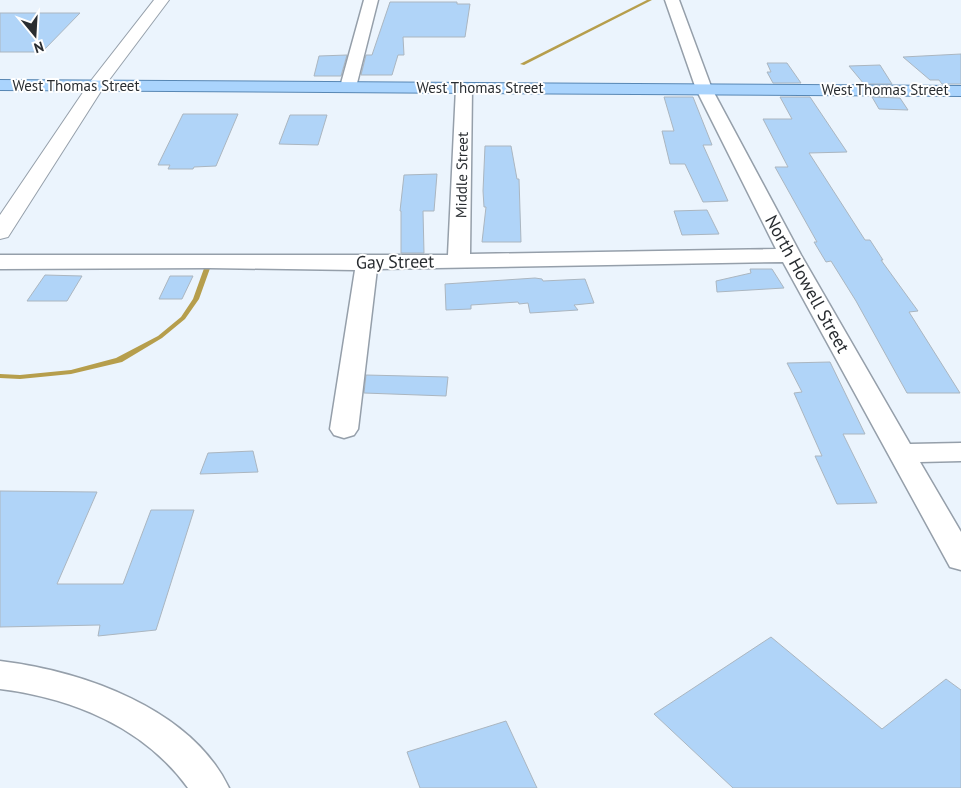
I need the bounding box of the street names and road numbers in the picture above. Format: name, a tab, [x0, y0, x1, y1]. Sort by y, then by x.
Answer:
street label: West Thomas Street	[12, 76, 140, 95]
street label: West Thomas Street	[416, 78, 544, 97]
street label: West Thomas Street	[821, 80, 949, 99]
street label: Middle Street	[451, 132, 472, 218]
street label: North Howell Street	[760, 211, 855, 357]
street label: Gay Street	[356, 249, 434, 274]

